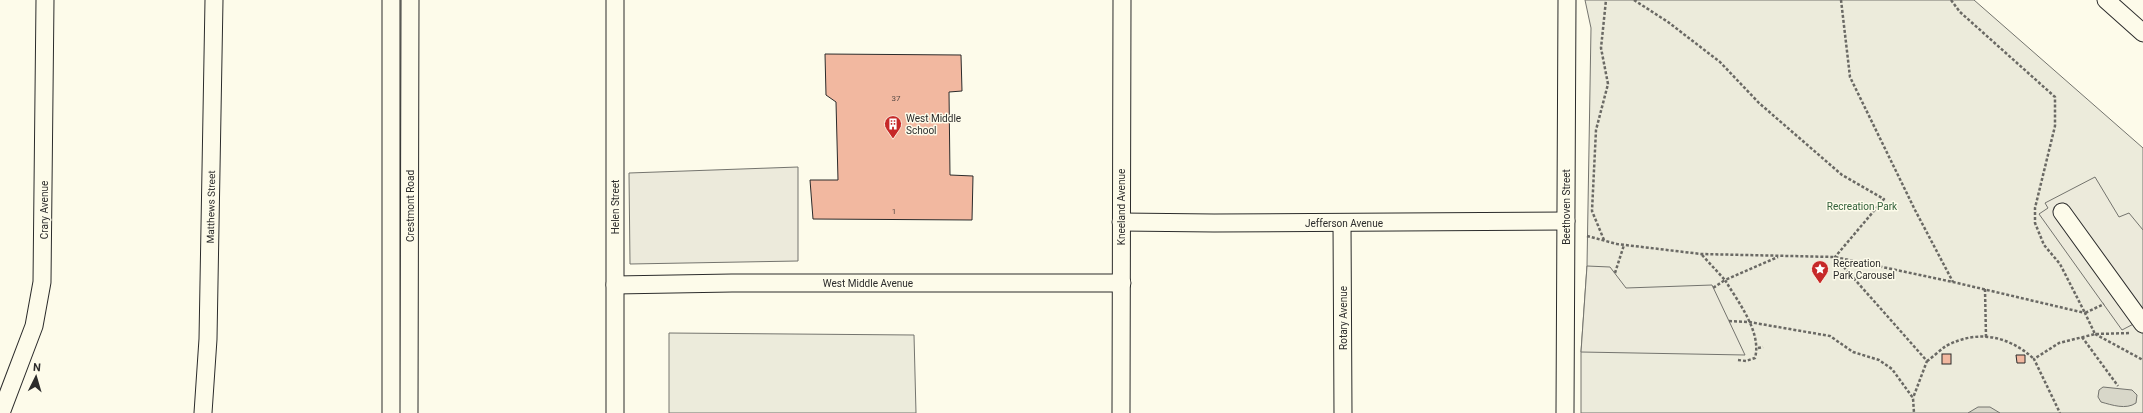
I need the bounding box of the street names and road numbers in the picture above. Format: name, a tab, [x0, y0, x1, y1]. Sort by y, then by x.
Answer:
street label: Kneeland Avenue	[1116, 169, 1127, 245]
street label: Beethoven Street	[1561, 169, 1572, 245]
street label: Matthews Street	[205, 170, 217, 244]
street label: Crestmont Road	[405, 170, 416, 242]
street label: Helen Street	[610, 180, 621, 234]
street label: Crary Avenue	[39, 181, 50, 239]
street label: Jefferson Avenue	[1305, 218, 1383, 229]
street label: West Middle Avenue	[823, 278, 913, 289]
street label: Rotary Avenue	[1338, 286, 1349, 350]

